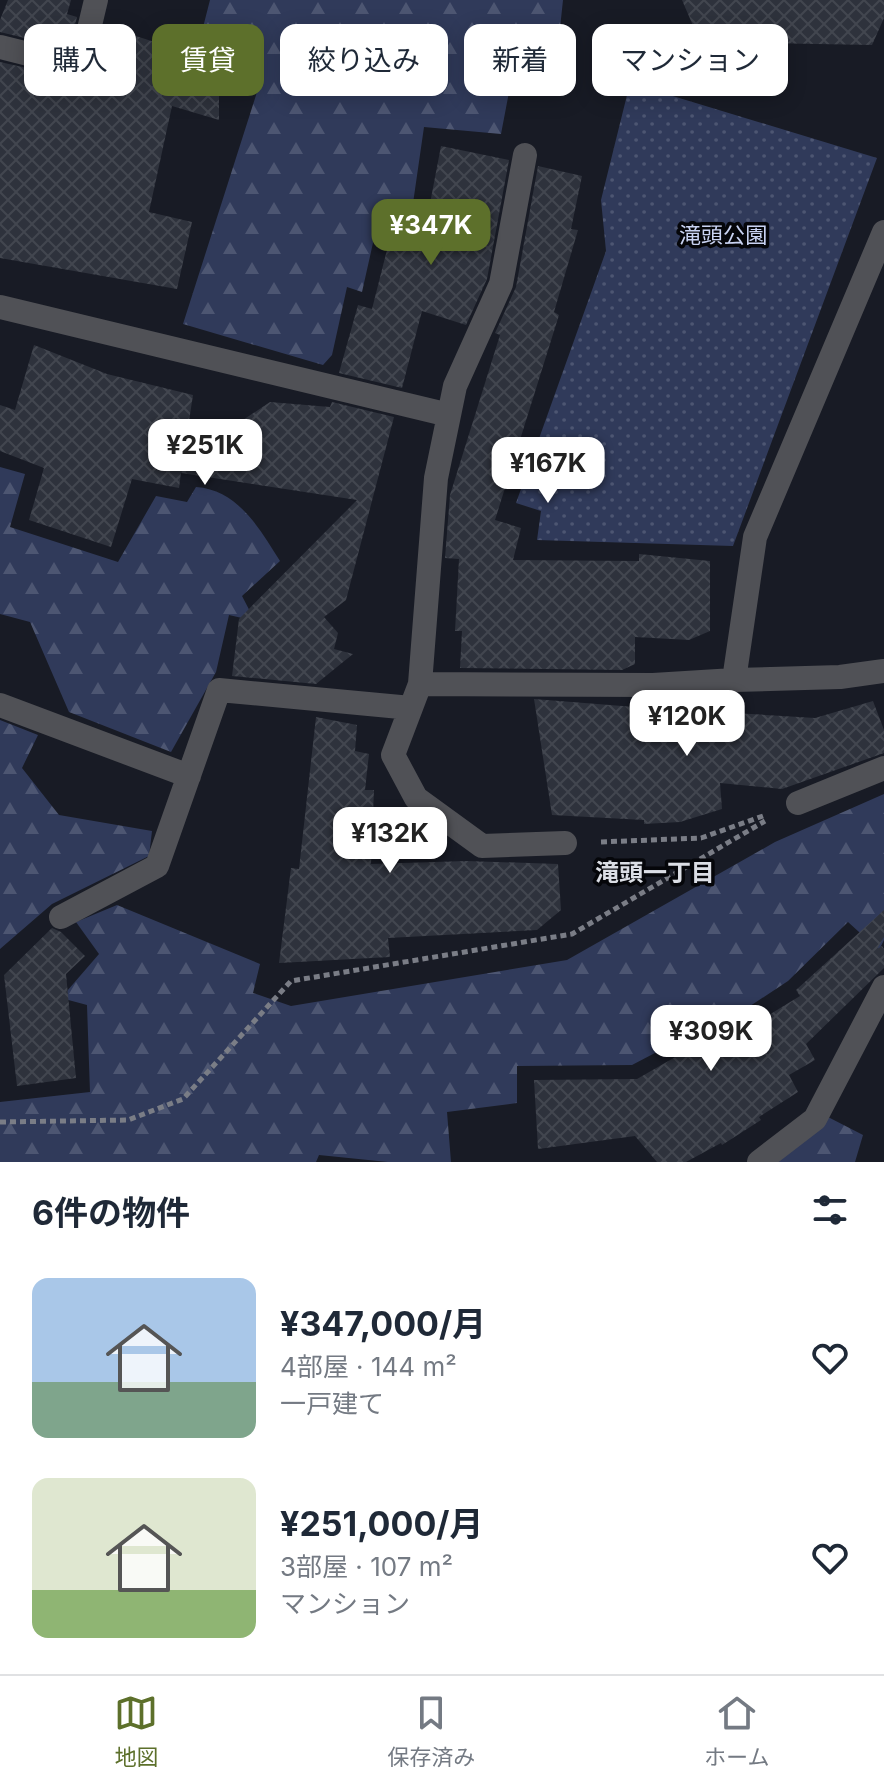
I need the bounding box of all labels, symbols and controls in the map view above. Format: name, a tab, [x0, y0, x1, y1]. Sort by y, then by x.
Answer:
chip: 購入	[24, 24, 136, 96]
chip: 賃貸	[152, 24, 264, 96]
chip: 絞り込み	[280, 24, 448, 96]
chip: 新着	[464, 24, 576, 96]
chip: マンション	[592, 24, 788, 96]
pin: ¥347K	[375, 199, 487, 267]
text: ¥347K	[389, 209, 473, 240]
park label: 滝頭公園	[679, 222, 767, 248]
pin: ¥251K	[149, 419, 261, 487]
text: ¥251K	[166, 429, 244, 460]
pin: ¥167K	[492, 437, 604, 505]
text: ¥167K	[510, 447, 586, 478]
pin: ¥120K	[631, 690, 743, 758]
text: ¥120K	[648, 700, 726, 731]
pin: ¥132K	[334, 807, 446, 875]
text: ¥132K	[351, 817, 429, 848]
district label: 滝頭一丁目	[595, 858, 715, 887]
pin: ¥309K	[655, 1005, 767, 1073]
text: ¥309K	[669, 1015, 753, 1046]
icon: filters	[808, 1188, 852, 1232]
text: 6件の物件	[32, 1192, 190, 1233]
text: ¥347,000/月	[280, 1303, 486, 1344]
icon: home	[96, 1310, 192, 1406]
icon: heart	[808, 1336, 852, 1380]
text: 4部屋 · 144 m²	[280, 1351, 457, 1382]
text: 一戸建て	[280, 1388, 384, 1419]
text: ¥251,000/月	[280, 1503, 484, 1544]
icon: home	[96, 1510, 192, 1606]
icon: heart	[808, 1536, 852, 1580]
text: 3部屋 · 107 m²	[280, 1551, 453, 1582]
text: マンション	[280, 1588, 410, 1619]
tab: 地図	[114, 1691, 158, 1771]
tab: 保存済み	[387, 1691, 475, 1771]
tab: ホーム	[704, 1691, 770, 1771]

